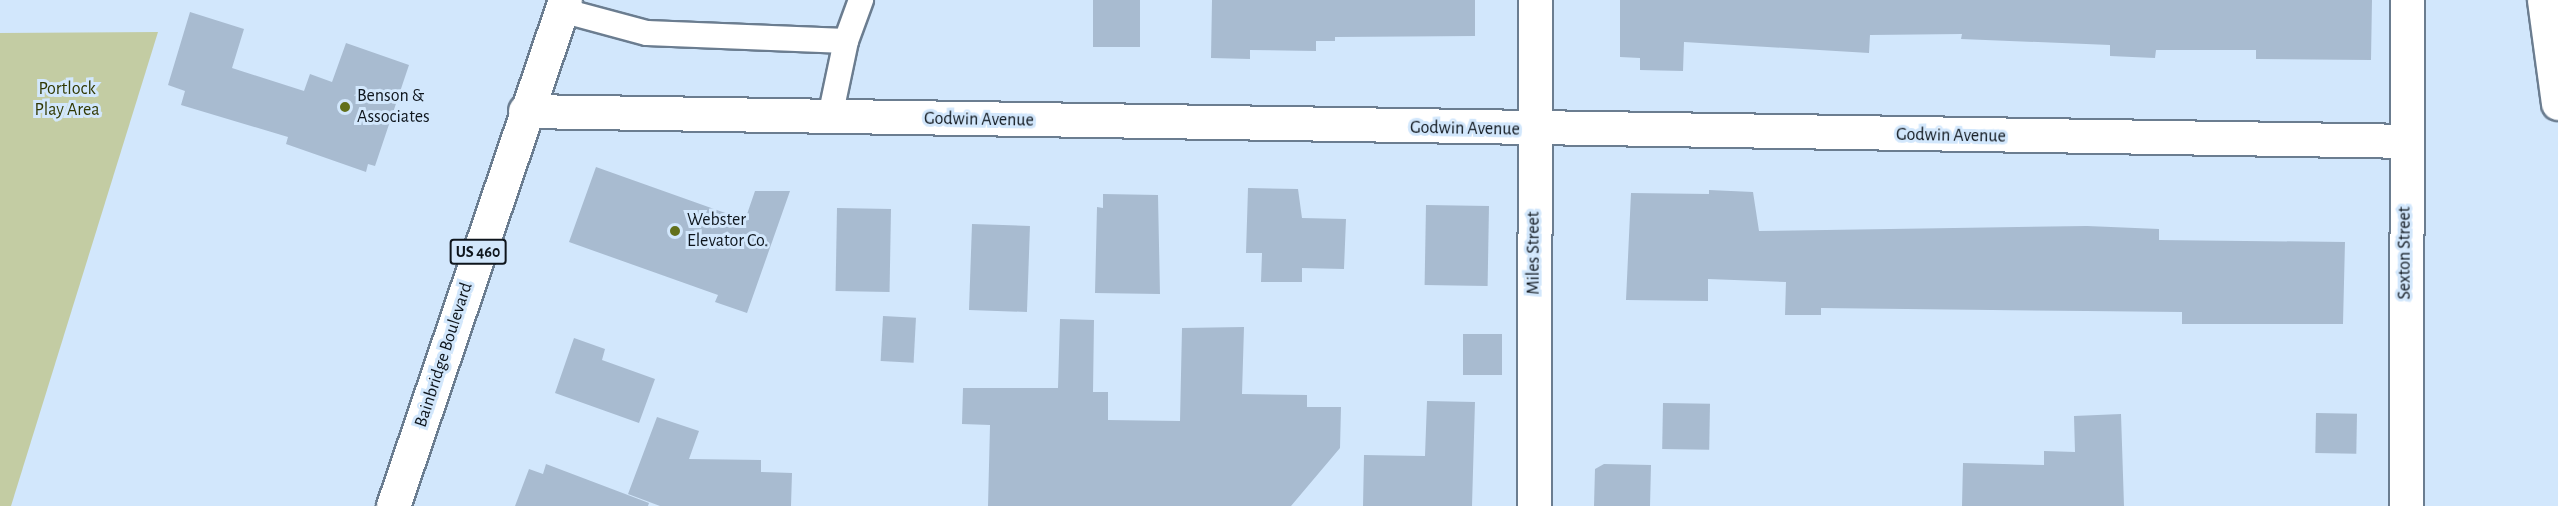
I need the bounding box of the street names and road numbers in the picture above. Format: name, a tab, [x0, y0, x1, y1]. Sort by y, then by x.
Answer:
street label: Godwin Avenue	[924, 108, 1034, 132]
street label: Godwin Avenue	[1410, 117, 1520, 141]
street label: Godwin Avenue	[1896, 124, 2006, 148]
street label: Sexton Street	[2394, 206, 2416, 300]
street label: Miles Street	[1523, 211, 1545, 295]
road number: US 460	[450, 239, 506, 265]
street label: Bainbridge Boulevard	[410, 280, 478, 430]

